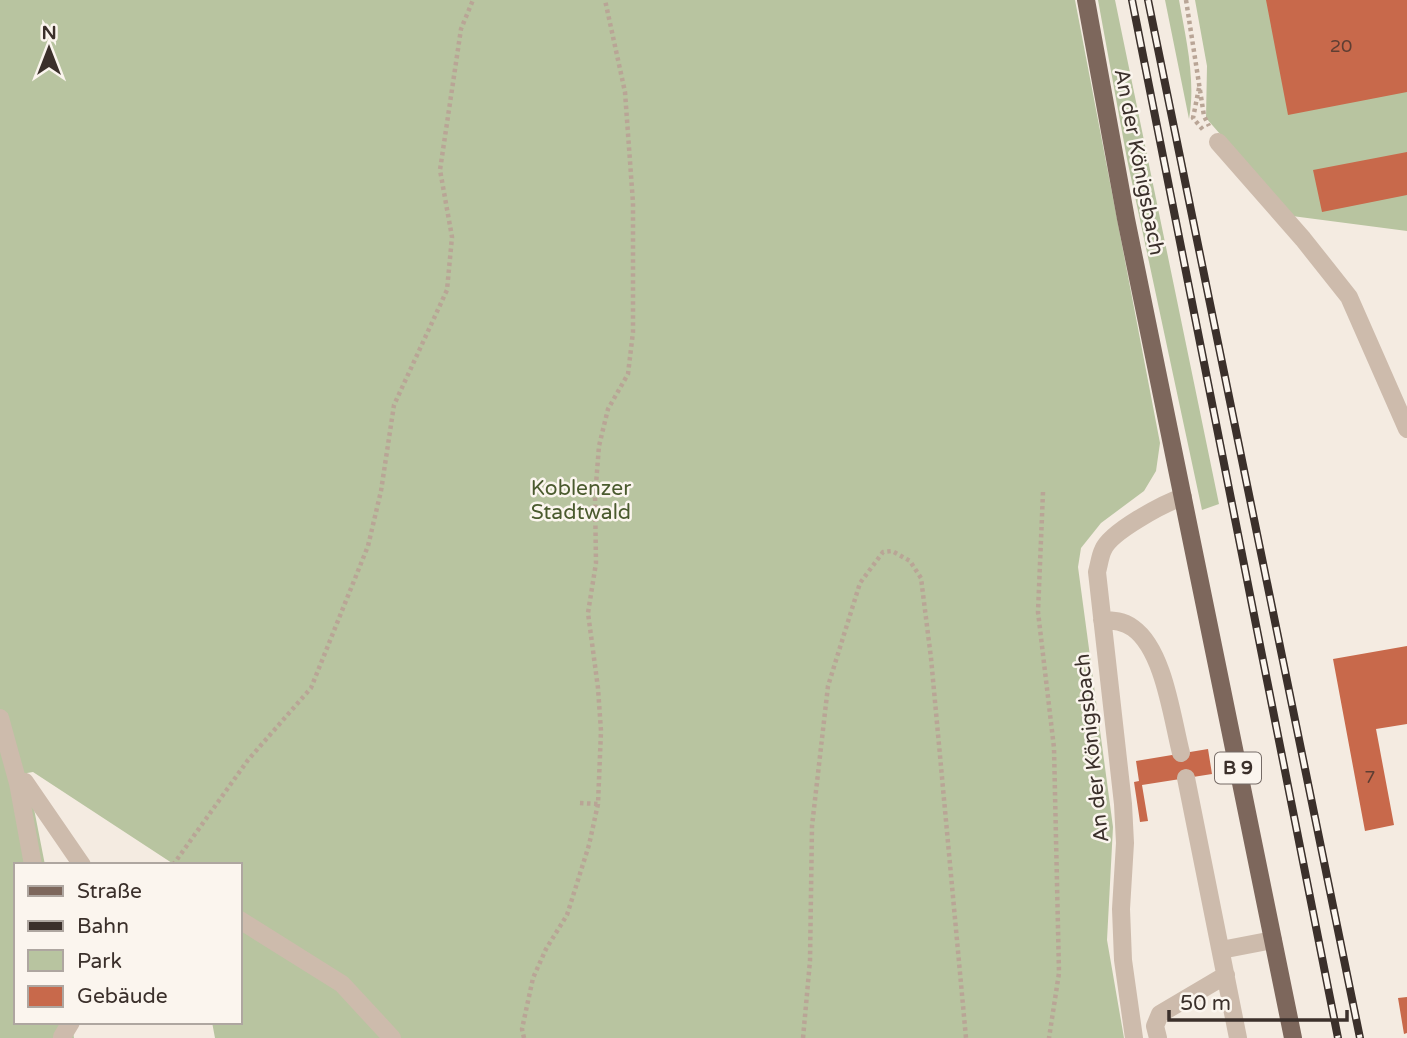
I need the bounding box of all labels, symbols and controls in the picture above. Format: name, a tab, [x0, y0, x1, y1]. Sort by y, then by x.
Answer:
north arrow	[14, 14, 84, 84]
text: N	[41, 22, 57, 44]
house number: 20	[1330, 35, 1352, 57]
street label: An der Königsbach	[1109, 67, 1169, 257]
park label: Koblenzer Stadtwald	[531, 476, 631, 525]
street label: An der Königsbach	[1070, 652, 1114, 844]
road number: B 9	[1215, 752, 1261, 783]
house number: 7	[1364, 766, 1376, 788]
legend	[14, 863, 242, 1024]
text: Straße	[77, 879, 142, 904]
text: Bahn	[77, 914, 129, 939]
text: Park	[77, 949, 122, 974]
scale bar	[1169, 978, 1348, 1022]
text: Gebäude	[77, 984, 168, 1009]
text: 50 m	[1180, 991, 1231, 1016]

